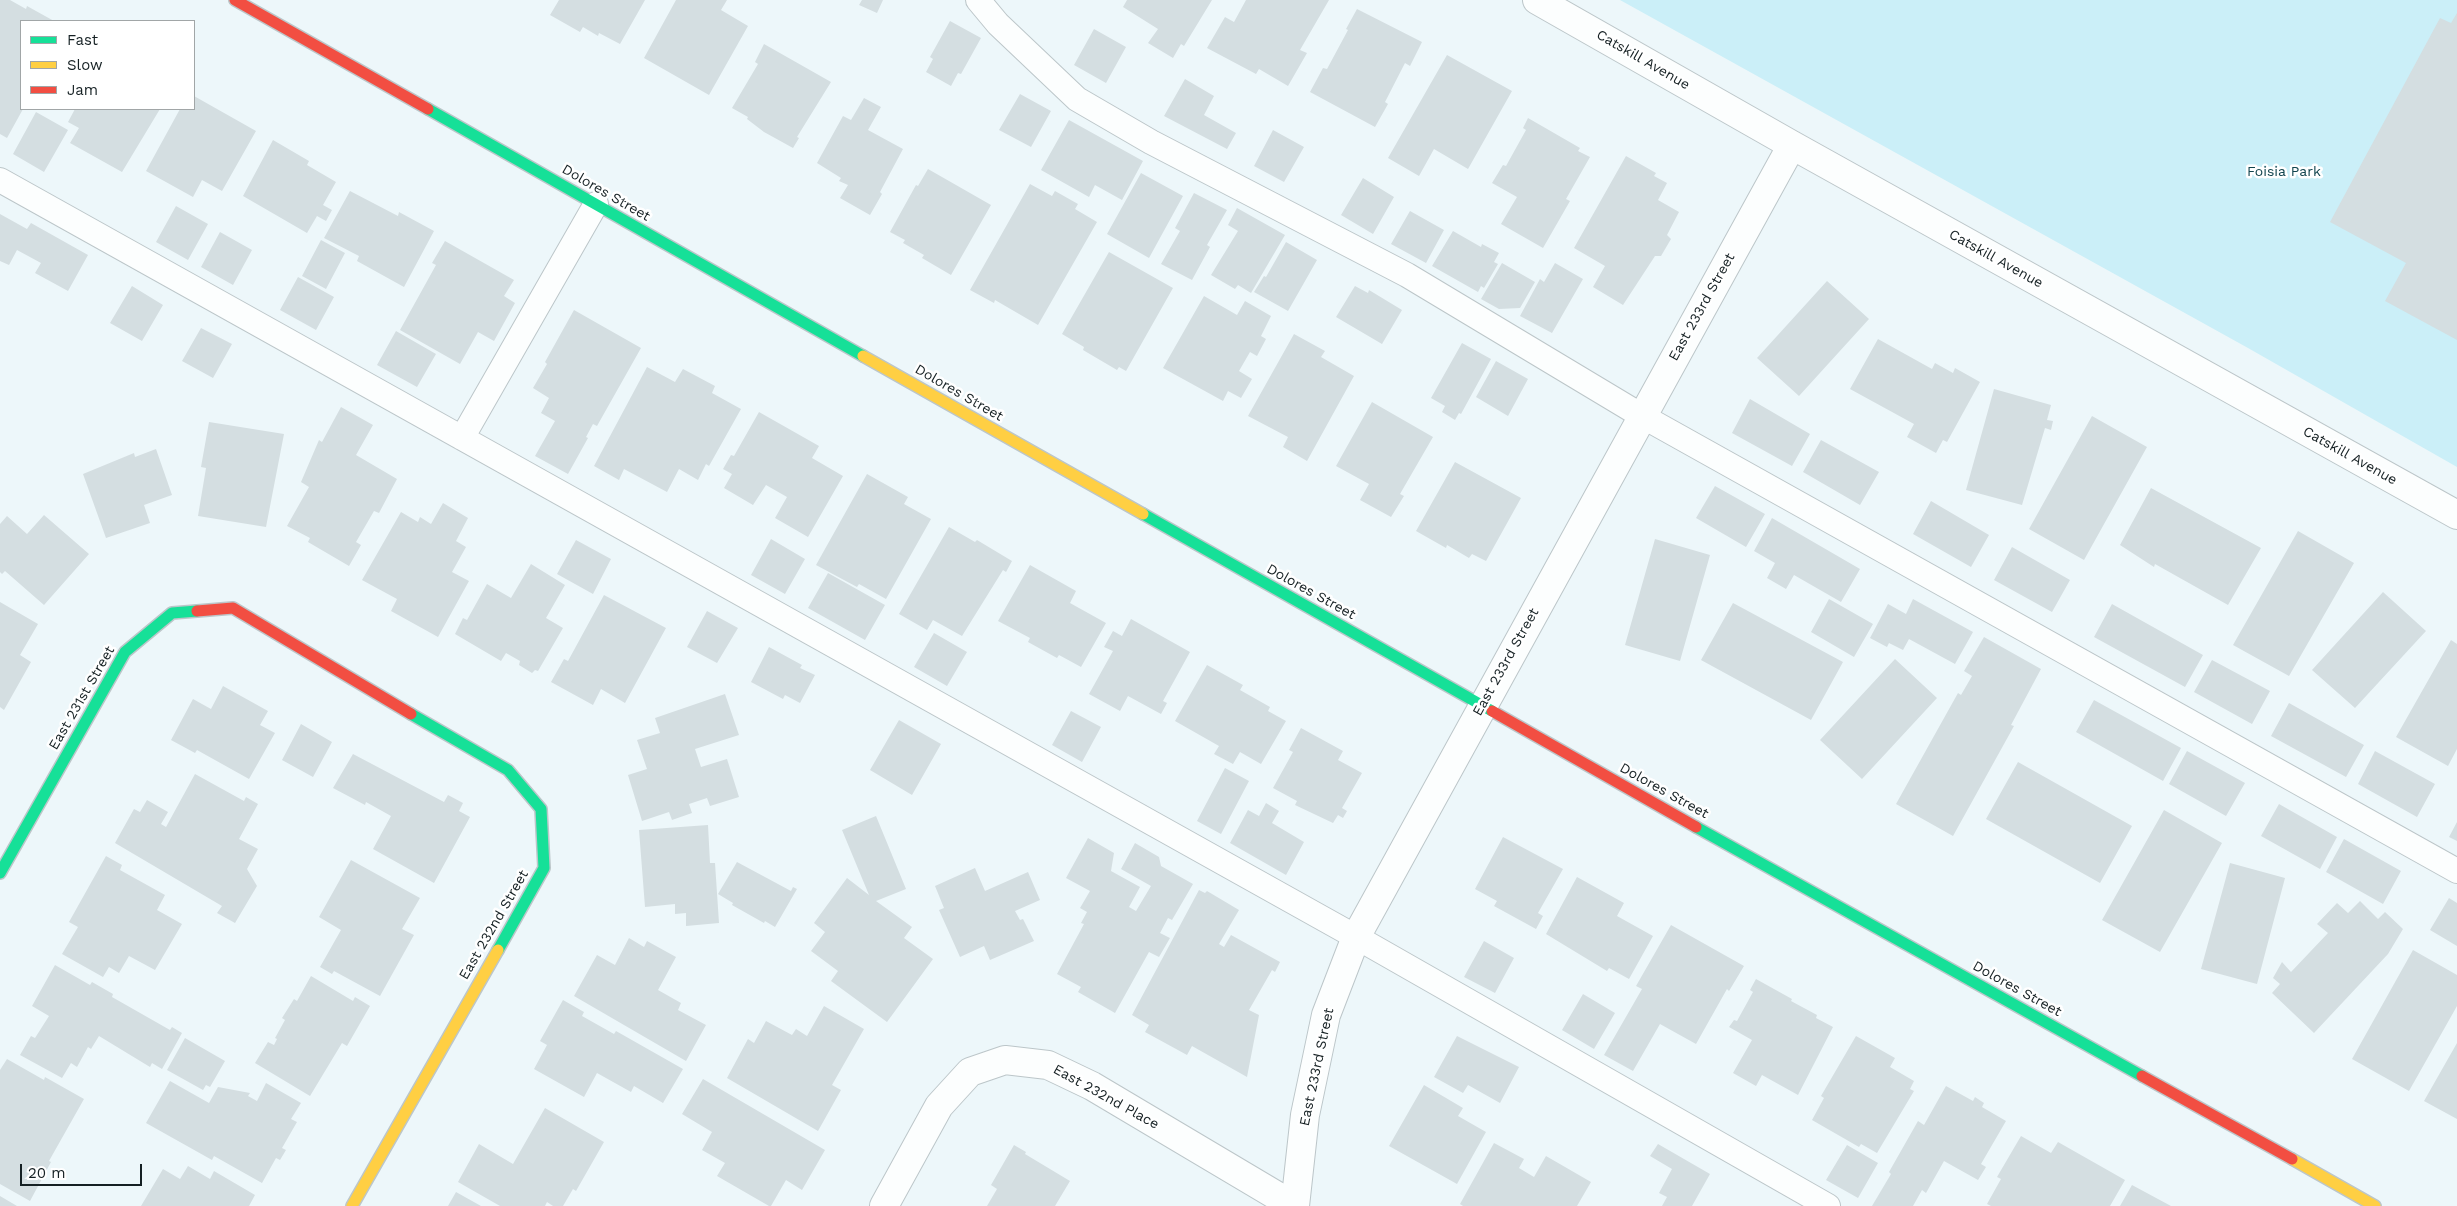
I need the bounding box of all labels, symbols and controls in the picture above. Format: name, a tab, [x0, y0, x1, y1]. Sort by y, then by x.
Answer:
legend	[20, 20, 195, 110]
street label: Catskill Avenue	[1593, 26, 1693, 94]
text: Fast	[67, 31, 98, 49]
text: Slow	[67, 56, 103, 74]
text: Jam	[67, 81, 98, 99]
street label: Dolores Street	[559, 161, 653, 225]
park label: Foisia Park	[2247, 164, 2321, 180]
street label: Catskill Avenue	[1946, 226, 2046, 292]
street label: East 233rd Street	[1665, 250, 1739, 364]
street label: Dolores Street	[912, 361, 1006, 425]
street label: Catskill Avenue	[2300, 423, 2400, 489]
street label: Dolores Street	[1264, 561, 1358, 623]
street label: East 233rd Street	[1469, 605, 1543, 719]
street label: East 231st Street	[46, 643, 118, 753]
street label: Dolores Street	[1617, 760, 1711, 822]
street label: East 232nd Street	[456, 867, 532, 983]
street label: Dolores Street	[1970, 958, 2064, 1020]
street label: East 233rd Street	[1296, 1006, 1338, 1128]
street label: East 232nd Place	[1050, 1061, 1162, 1133]
scale bar	[22, 1154, 145, 1186]
text: 20 m	[28, 1164, 66, 1182]

